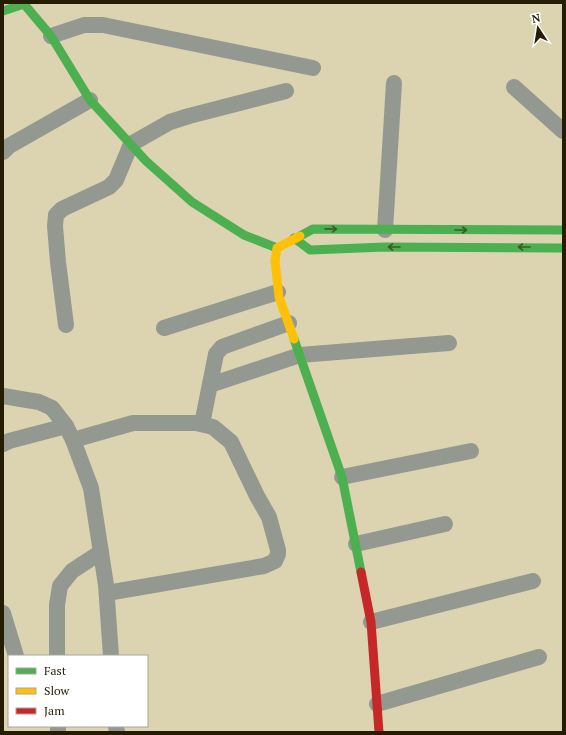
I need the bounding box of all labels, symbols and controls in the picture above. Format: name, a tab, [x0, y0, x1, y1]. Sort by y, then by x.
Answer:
north arrow	[518, 8, 558, 48]
text: N	[530, 10, 542, 26]
one-way arrow	[324, 226, 337, 233]
one-way arrow	[454, 226, 467, 234]
one-way arrow	[388, 243, 401, 251]
one-way arrow	[518, 244, 531, 251]
legend	[8, 655, 148, 727]
text: Fast	[44, 663, 67, 678]
text: Slow	[44, 683, 70, 698]
text: Jam	[44, 703, 65, 718]

